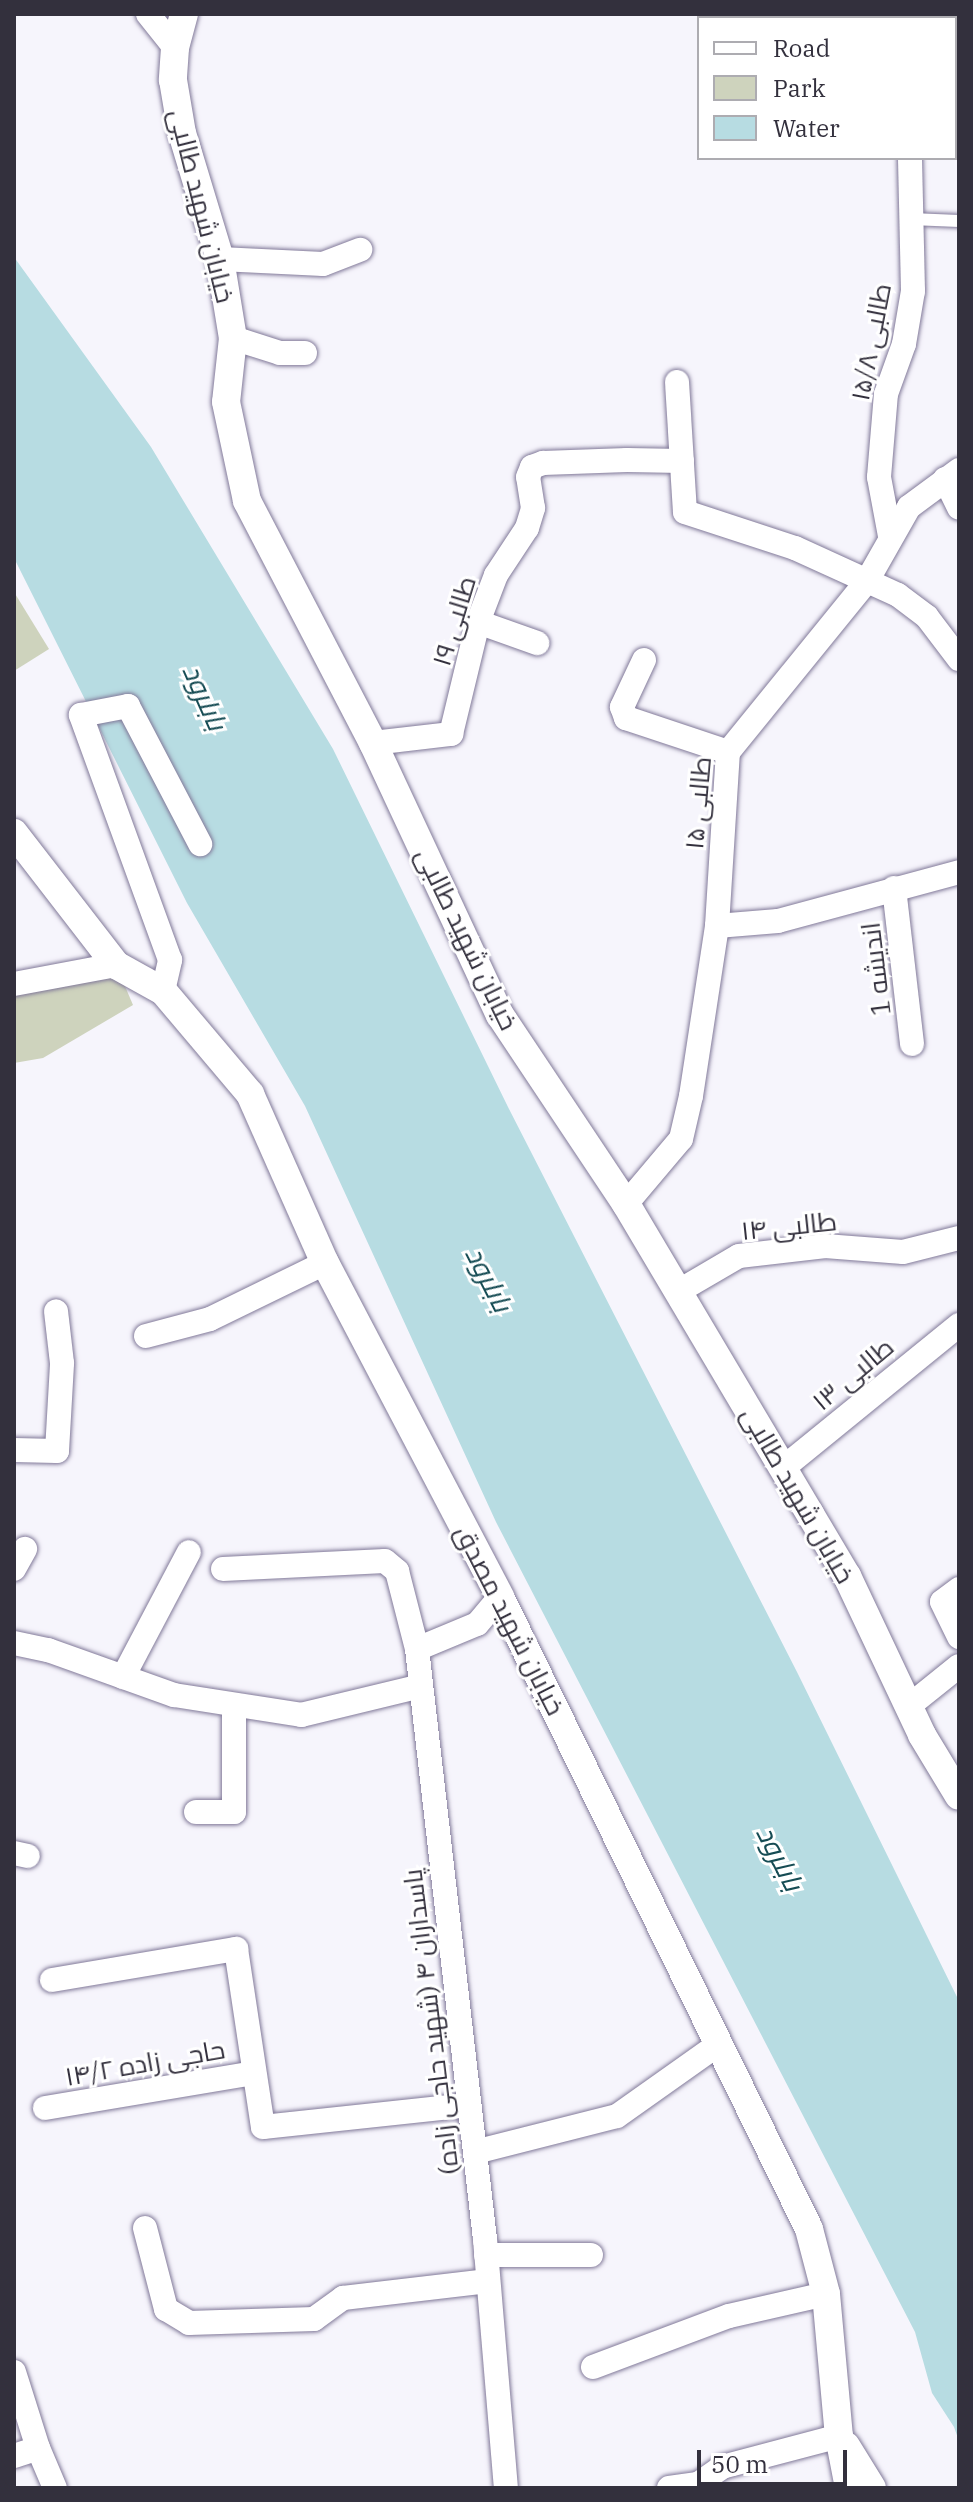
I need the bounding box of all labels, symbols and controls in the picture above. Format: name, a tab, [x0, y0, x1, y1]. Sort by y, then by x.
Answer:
legend	[697, 16, 957, 160]
text: Road	[773, 32, 830, 64]
text: Park	[773, 72, 825, 104]
street label: خیابان شهید طالبی	[163, 106, 241, 306]
text: Water	[773, 112, 840, 144]
street label: طالبی ۱۵/۸	[844, 281, 898, 403]
street label: طالبی ۱۹	[426, 572, 482, 670]
water label: بابلرود	[176, 659, 234, 735]
street label: طالبی ۱۵	[678, 755, 718, 851]
street label: خیابان شهید طالبی	[409, 843, 525, 1035]
street label: اندیشه 1	[855, 921, 897, 1017]
street label: طالبی ۱۴	[740, 1205, 838, 1247]
water label: بابلرود	[458, 1241, 520, 1317]
street label: طالبی ۱۳	[806, 1331, 900, 1417]
street label: خیابان شهید طالبی	[735, 1401, 861, 1589]
street label: خیابان شهید مصدق	[449, 1520, 571, 1720]
water label: بابلرود	[749, 1820, 811, 1896]
street label: پاسداران ۴ (شهید حاجی زاده)	[397, 1867, 465, 2177]
street label: حاجی زاده ۱۴/۲	[63, 2034, 227, 2092]
scale bar	[701, 2434, 851, 2484]
text: 50 m	[711, 2448, 768, 2480]

